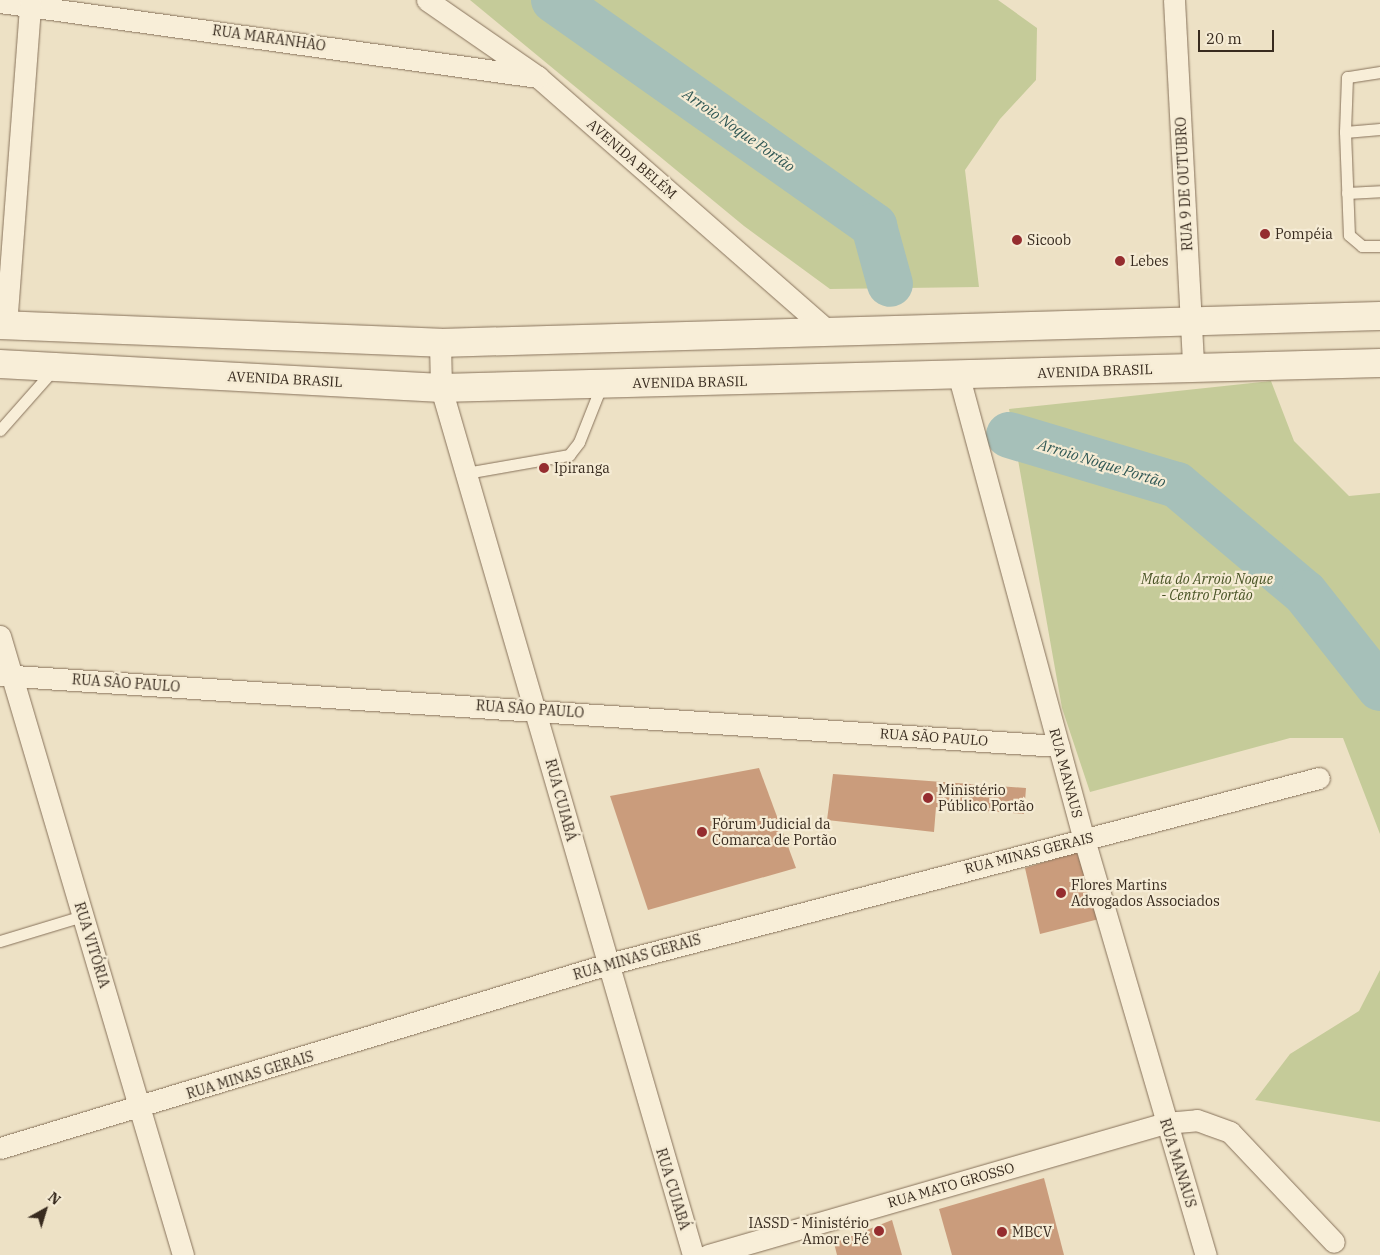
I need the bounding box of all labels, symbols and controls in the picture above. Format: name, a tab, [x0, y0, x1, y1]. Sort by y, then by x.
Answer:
scale bar	[1200, 20, 1276, 52]
street label: RUA MARANHÃO	[211, 22, 327, 54]
text: 20 m	[1206, 29, 1242, 48]
water label: Arroio Noque Portão	[680, 85, 798, 175]
street label: AVENIDA BELÉM	[584, 116, 680, 202]
street label: RUA 9 DE OUTUBRO	[1172, 117, 1196, 251]
place label: Pompéia	[1275, 226, 1333, 242]
marker: Pompéia	[1259, 228, 1271, 240]
place label: Sicoob	[1027, 232, 1071, 248]
marker: Sicoob	[1011, 234, 1023, 246]
place label: Lebes	[1130, 253, 1169, 269]
marker: Lebes	[1114, 255, 1126, 267]
street label: AVENIDA BRASIL	[1037, 361, 1153, 381]
street label: AVENIDA BRASIL	[227, 368, 343, 390]
street label: AVENIDA BRASIL	[632, 373, 748, 391]
water label: Arroio Noque Portão	[1036, 435, 1168, 491]
place label: Ipiranga	[554, 460, 610, 476]
marker: Ipiranga	[538, 462, 550, 474]
park label: Mata do Arroio Noque - Centro Portão	[1141, 571, 1273, 604]
street label: RUA SÃO PAULO	[71, 671, 181, 695]
street label: RUA SÃO PAULO	[475, 697, 585, 721]
street label: RUA SÃO PAULO	[879, 725, 989, 749]
street label: RUA MANAUS	[1046, 726, 1086, 820]
street label: RUA CUIABÁ	[542, 757, 580, 843]
place label: Ministério Público Portão	[938, 782, 1034, 814]
marker: Ministério Público Portão	[922, 792, 934, 804]
place label: Fórum Judicial da Comarca de Portão	[712, 816, 837, 849]
marker: Fórum Judicial da Comarca de Portão	[696, 826, 708, 838]
street label: RUA MINAS GERAIS	[963, 829, 1095, 877]
place label: Flores Martins Advogados Associados	[1071, 877, 1220, 910]
marker: Flores Martins Advogados Associados	[1055, 887, 1067, 899]
street label: RUA VITÓRIA	[71, 900, 113, 990]
street label: RUA MINAS GERAIS	[571, 931, 703, 983]
street label: RUA MINAS GERAIS	[184, 1048, 316, 1102]
street label: RUA MANAUS	[1156, 1116, 1200, 1210]
street label: RUA CUIABÁ	[653, 1146, 693, 1232]
street label: RUA MATO GROSSO	[886, 1159, 1016, 1211]
north arrow	[20, 1185, 70, 1235]
text: N	[44, 1188, 64, 1209]
place label: IASSD - Ministério Amor e Fé	[749, 1215, 869, 1248]
place label: MBCV	[1012, 1224, 1052, 1240]
marker: IASSD - Ministério Amor e Fé	[873, 1225, 885, 1237]
marker: MBCV	[996, 1226, 1008, 1238]

